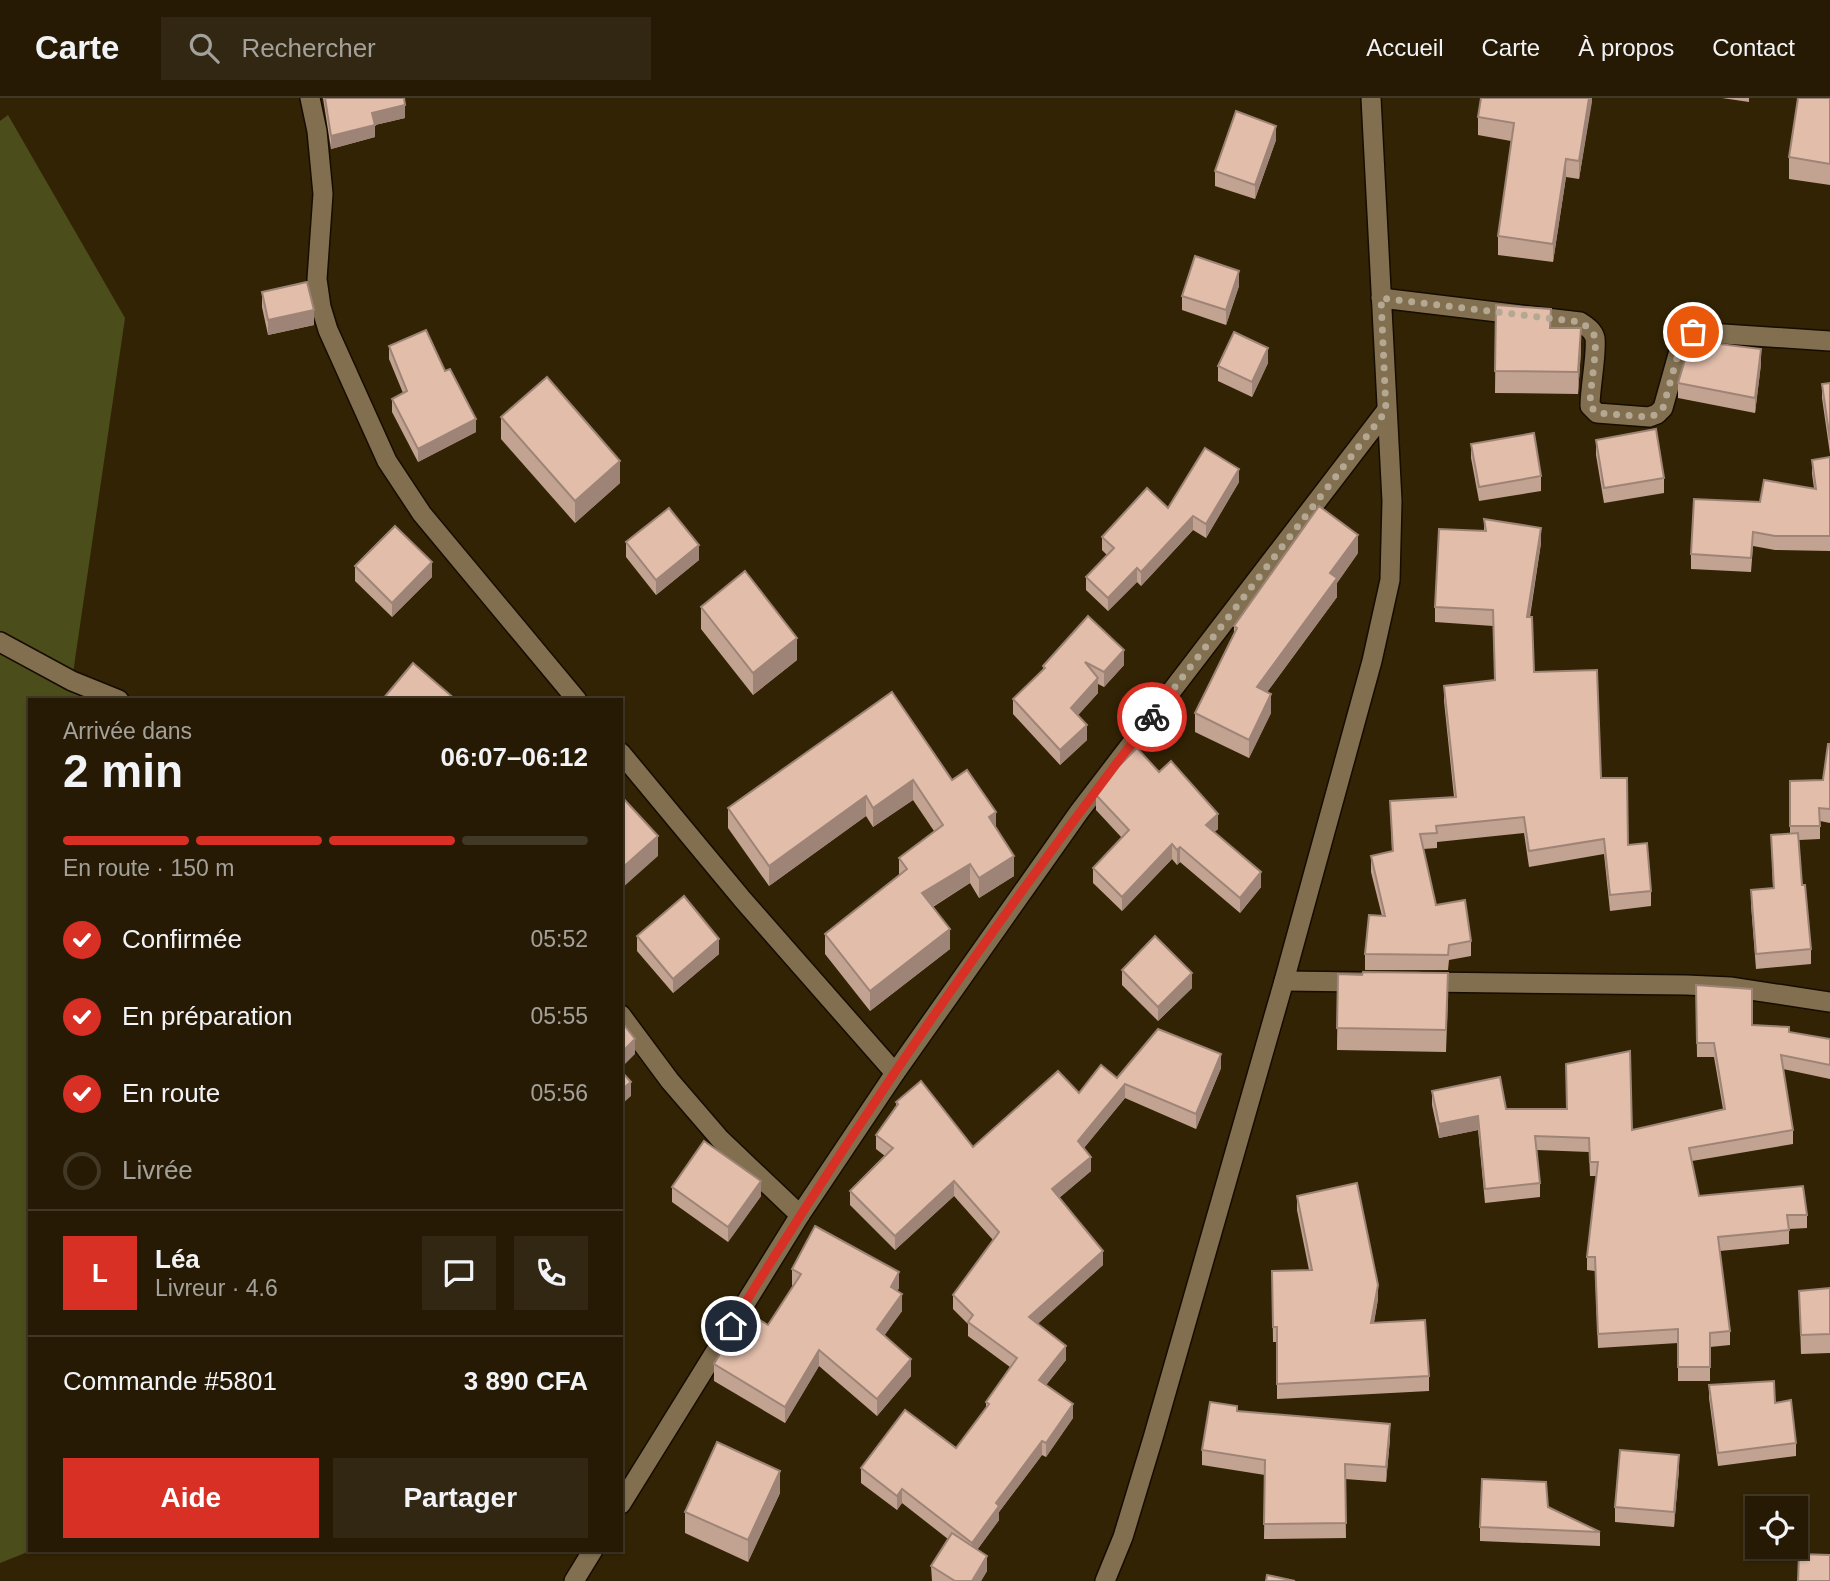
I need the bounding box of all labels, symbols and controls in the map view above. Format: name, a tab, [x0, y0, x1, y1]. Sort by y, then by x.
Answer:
search box	[161, 17, 651, 80]
text: Carte	[35, 29, 119, 66]
icon: search	[185, 29, 223, 67]
text: Rechercher	[241, 33, 376, 63]
text: Accueil	[1366, 34, 1444, 61]
text: Carte	[1482, 34, 1540, 61]
text: À propos	[1578, 34, 1674, 61]
text: Contact	[1712, 34, 1795, 61]
pin	[1663, 302, 1723, 362]
icon: bag	[1674, 313, 1712, 351]
courier	[1117, 682, 1187, 752]
icon: bike	[1133, 698, 1171, 736]
text: Arrivée dans	[63, 718, 192, 744]
text: 06:07–06:12	[441, 742, 588, 772]
text: 2 min	[63, 745, 183, 797]
text: En route · 150 m	[63, 855, 234, 881]
icon: check	[63, 921, 101, 959]
text: Confirmée	[122, 924, 242, 954]
text: 05:52	[530, 926, 588, 952]
icon: check	[63, 998, 101, 1036]
text: En préparation	[122, 1001, 293, 1031]
text: 05:55	[530, 1003, 588, 1029]
icon: check	[63, 1075, 101, 1113]
text: En route	[122, 1078, 220, 1108]
text: 05:56	[530, 1080, 588, 1106]
text: Livrée	[122, 1155, 193, 1185]
button: chat	[422, 1236, 496, 1310]
button: phone	[514, 1236, 588, 1310]
text: Léa	[155, 1244, 200, 1274]
text: L	[92, 1258, 108, 1288]
text: Livreur · 4.6	[155, 1275, 278, 1301]
pin	[701, 1296, 761, 1356]
icon: home	[712, 1307, 750, 1345]
text: Commande #5801	[63, 1366, 277, 1396]
text: 3 890 CFA	[464, 1366, 588, 1396]
button: Aide	[63, 1458, 319, 1538]
button: Partager	[333, 1458, 588, 1538]
map controls	[1745, 1496, 1808, 1559]
button: locate	[1745, 1496, 1808, 1559]

